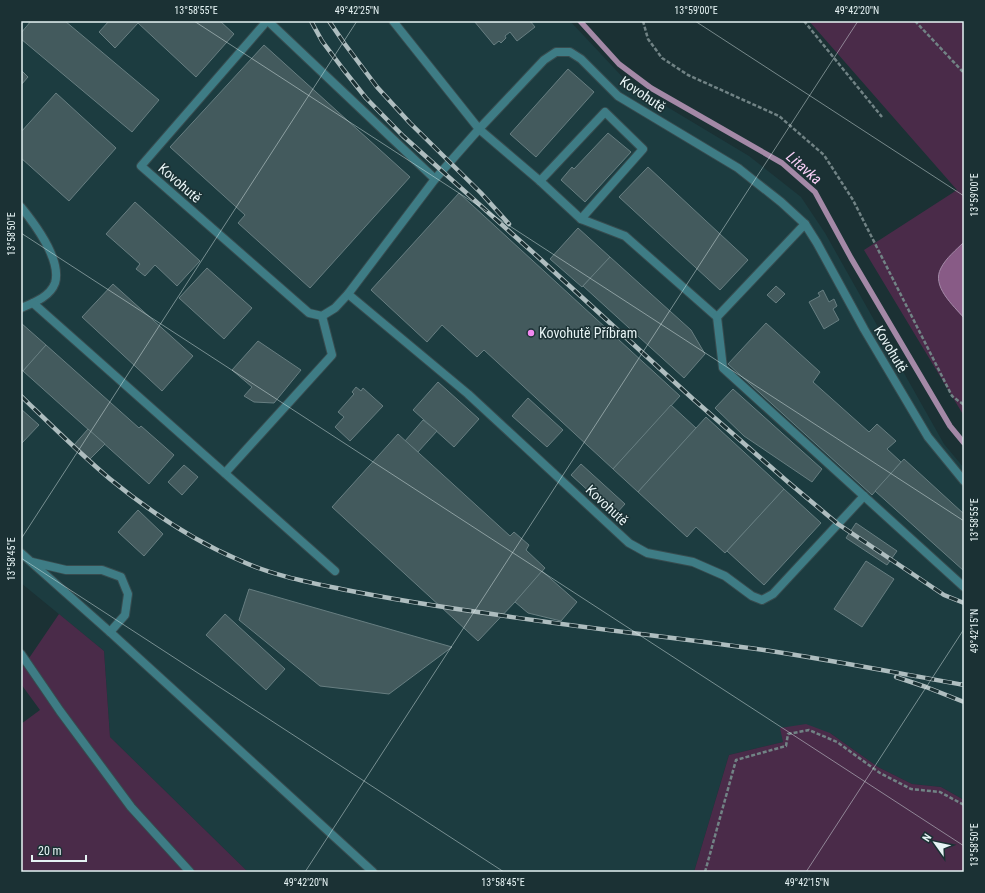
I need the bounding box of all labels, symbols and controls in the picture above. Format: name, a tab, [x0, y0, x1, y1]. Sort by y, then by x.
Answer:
text: 13°58'55"E	[174, 5, 218, 16]
text: 49°42'25"N	[335, 5, 379, 16]
text: 13°59'00"E	[674, 5, 718, 16]
text: 49°42'20"N	[835, 5, 879, 16]
street label: Kovohutě	[617, 73, 669, 115]
water label: Litavka	[783, 148, 825, 188]
street label: Kovohutě	[155, 160, 205, 206]
text: 13°59'00"E	[969, 173, 980, 217]
text: 13°58'50"E	[6, 212, 17, 256]
street label: Kovohutě	[871, 323, 911, 376]
place label: Kovohutě Příbram	[539, 325, 637, 341]
marker: Kovohutě Příbram	[526, 328, 536, 338]
street label: Kovohutě	[583, 482, 632, 529]
text: 13°58'55"E	[969, 498, 980, 542]
text: 13°58'45"E	[6, 537, 17, 581]
text: 49°42'15"N	[969, 609, 980, 653]
north arrow	[915, 823, 955, 863]
text: 13°58'50"E	[969, 823, 980, 867]
text: N	[920, 831, 934, 844]
scale bar	[32, 837, 86, 863]
text: 20 m	[38, 844, 62, 858]
text: 49°42'20"N	[284, 877, 328, 888]
text: 13°58'45"E	[481, 877, 525, 888]
text: 49°42'15"N	[785, 877, 829, 888]

